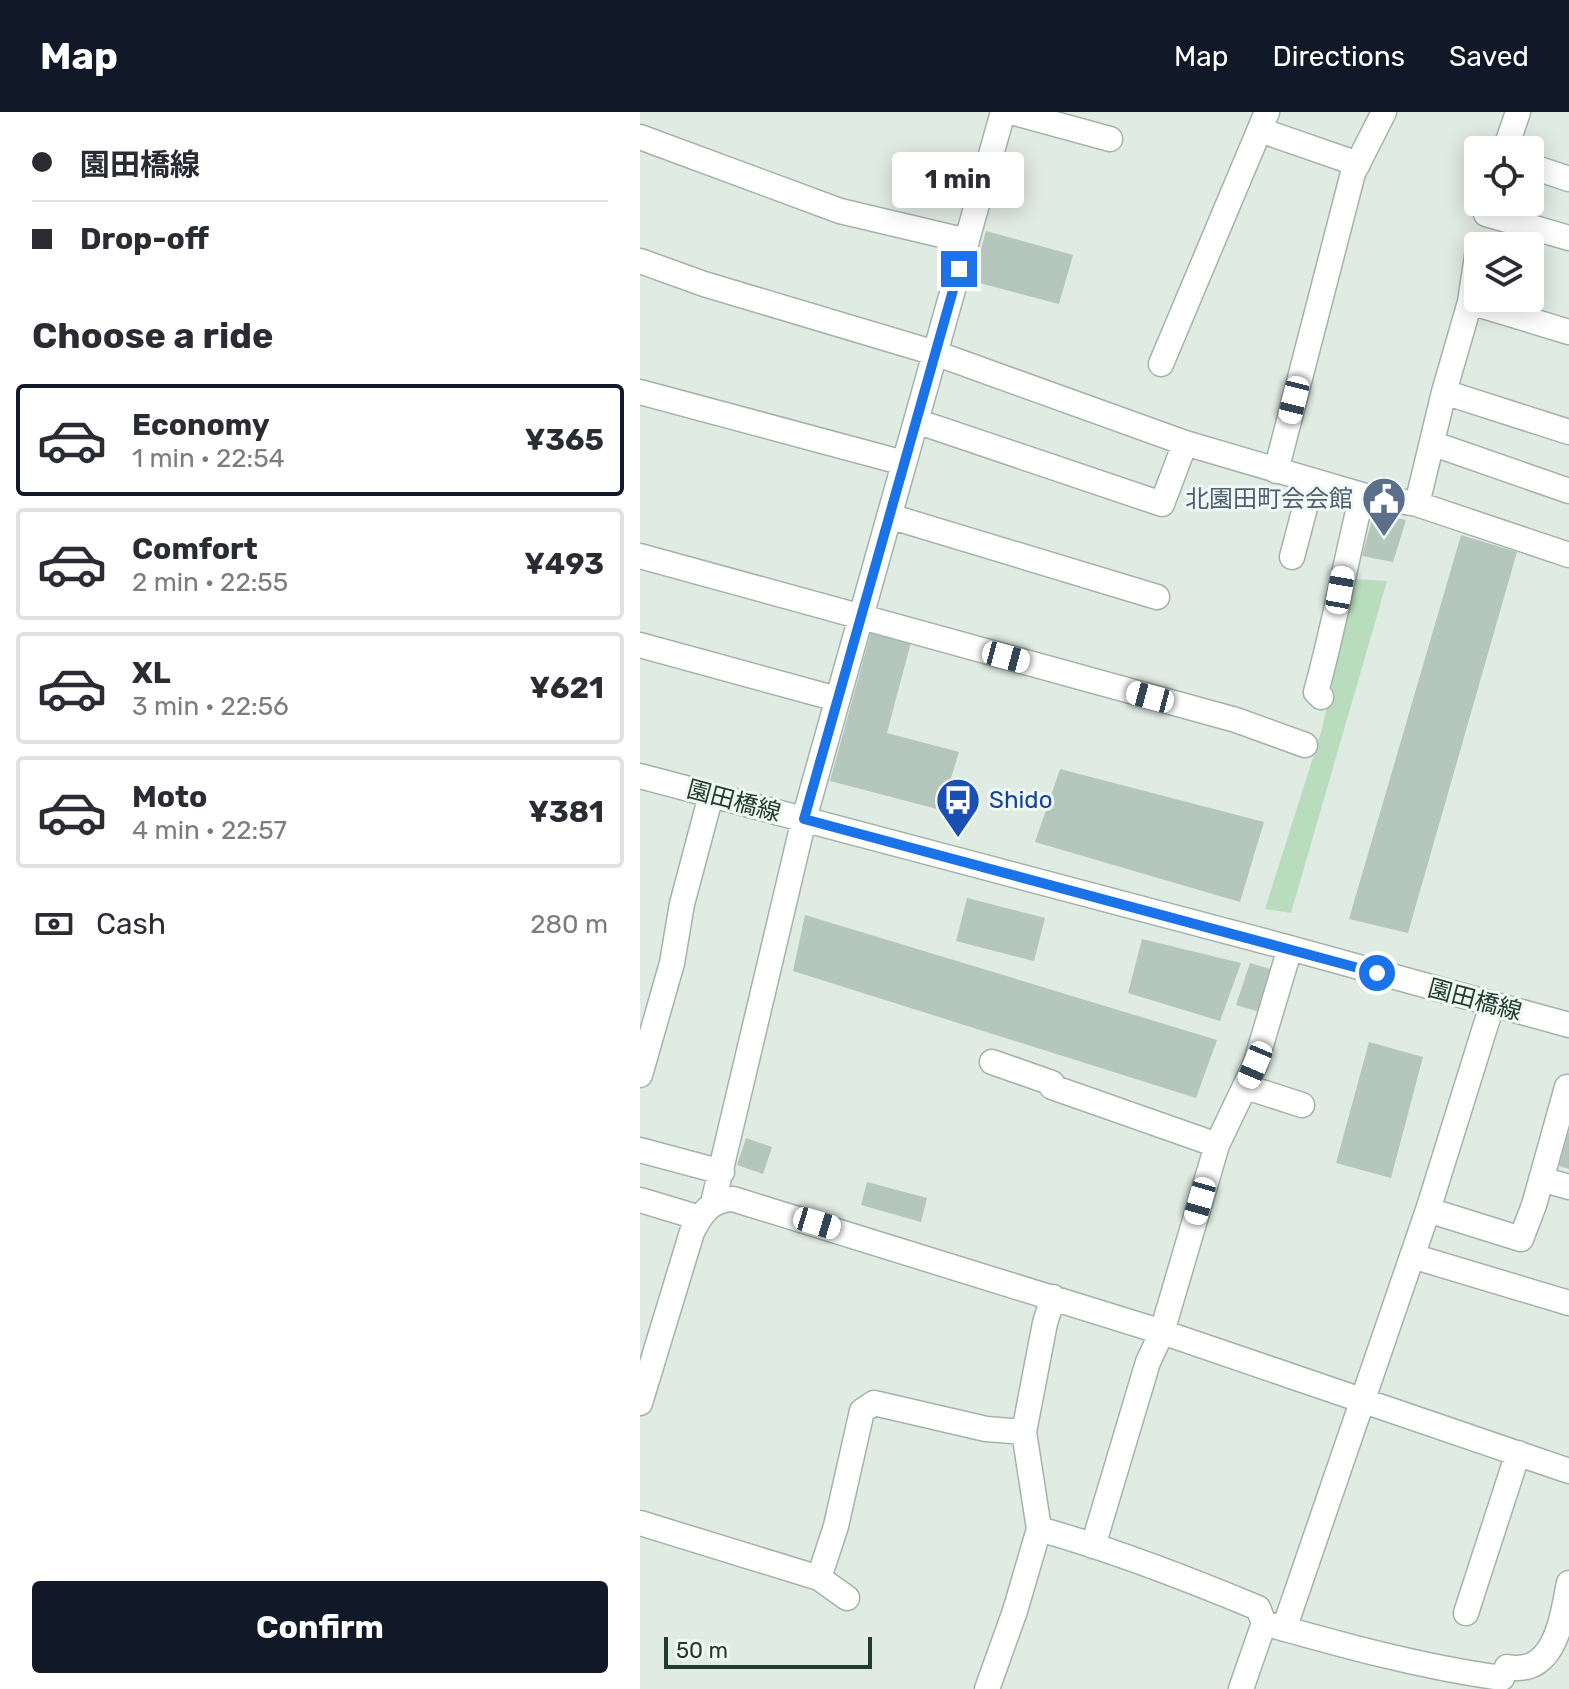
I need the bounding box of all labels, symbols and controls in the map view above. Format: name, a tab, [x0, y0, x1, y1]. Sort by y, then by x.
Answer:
text: Map	[40, 33, 118, 79]
text: Map	[1174, 40, 1228, 73]
text: Directions	[1272, 40, 1405, 73]
text: Saved	[1449, 40, 1529, 73]
map controls	[1464, 136, 1544, 312]
button: locate	[1464, 136, 1544, 216]
text: 園田橋線	[80, 147, 200, 183]
callout: 1 min	[893, 153, 1025, 209]
text: 1 min	[925, 164, 991, 195]
text: Drop-off	[80, 221, 209, 257]
button: layers	[1464, 232, 1544, 312]
route end	[941, 251, 977, 287]
text: Choose a ride	[32, 314, 273, 357]
car	[1277, 374, 1311, 426]
icon: car	[36, 404, 108, 476]
text: Economy	[132, 407, 270, 443]
text: ¥365	[525, 422, 604, 458]
text: 1 min · 22:54	[132, 443, 285, 474]
public building icon: 北園田町会会館	[1360, 475, 1408, 538]
place label: 北園田町会会館	[1185, 485, 1353, 513]
icon: car	[36, 528, 108, 600]
text: Comfort	[132, 531, 258, 567]
text: ¥493	[524, 546, 604, 582]
car	[1324, 564, 1356, 616]
text: 2 min · 22:55	[132, 567, 288, 598]
car	[980, 639, 1032, 675]
icon: car	[36, 652, 108, 724]
text: XL	[132, 655, 171, 691]
text: ¥621	[529, 670, 604, 706]
car	[1124, 679, 1176, 715]
text: 3 min · 22:56	[132, 691, 289, 722]
street label: 園田橋線	[684, 775, 784, 827]
icon: car	[36, 776, 108, 848]
bus stop icon: Shido	[934, 776, 982, 839]
text: Moto	[132, 779, 207, 815]
place label: Shido	[989, 786, 1052, 814]
text: ¥381	[528, 794, 604, 830]
text: 4 min · 22:57	[132, 815, 287, 846]
icon: cash	[32, 902, 76, 946]
text: Cash	[96, 906, 166, 942]
text: 280 m	[530, 909, 608, 940]
route start	[1359, 955, 1395, 991]
street label: 園田橋線	[1425, 974, 1525, 1026]
car	[1235, 1038, 1275, 1092]
car	[1182, 1175, 1218, 1227]
car	[791, 1205, 843, 1241]
button: Confirm	[32, 1581, 608, 1673]
scale bar	[664, 1633, 872, 1669]
text: 50 m	[676, 1637, 728, 1664]

